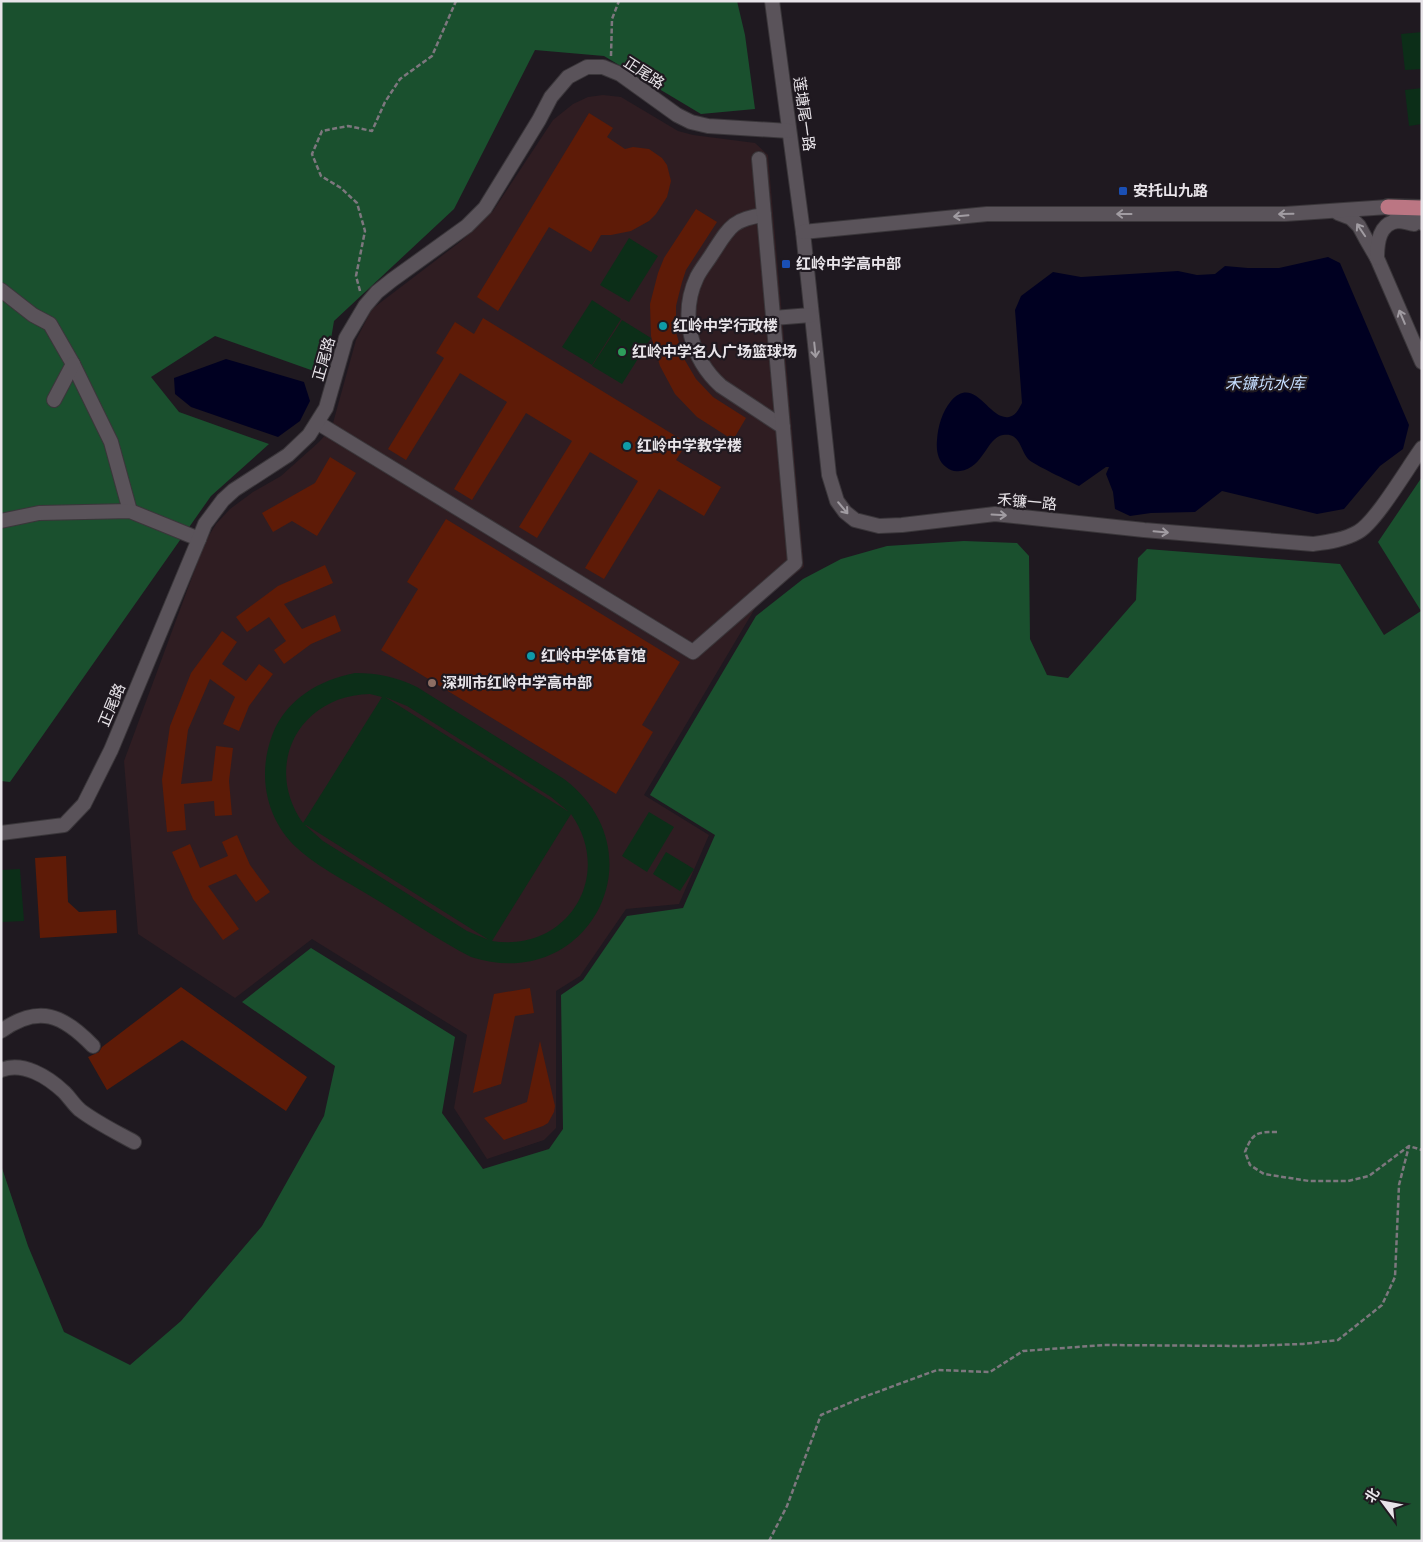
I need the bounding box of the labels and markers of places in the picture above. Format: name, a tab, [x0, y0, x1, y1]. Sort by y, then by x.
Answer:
place label: 安托山九路	[1133, 182, 1208, 200]
marker: 安托山九路	[1117, 185, 1129, 197]
place label: 红岭中学高中部	[796, 255, 901, 273]
marker: 红岭中学高中部	[780, 258, 792, 270]
place label: 红岭中学行政楼	[673, 317, 778, 335]
marker: 红岭中学行政楼	[657, 320, 669, 332]
place label: 红岭中学名人广场篮球场	[632, 343, 797, 361]
marker: 红岭中学名人广场篮球场	[616, 346, 628, 358]
place label: 红岭中学教学楼	[637, 437, 742, 455]
marker: 红岭中学教学楼	[621, 440, 633, 452]
place label: 红岭中学体育馆	[541, 647, 646, 665]
marker: 红岭中学体育馆	[525, 650, 537, 662]
place label: 深圳市红岭中学高中部	[442, 674, 592, 692]
marker: 深圳市红岭中学高中部	[426, 677, 438, 689]

